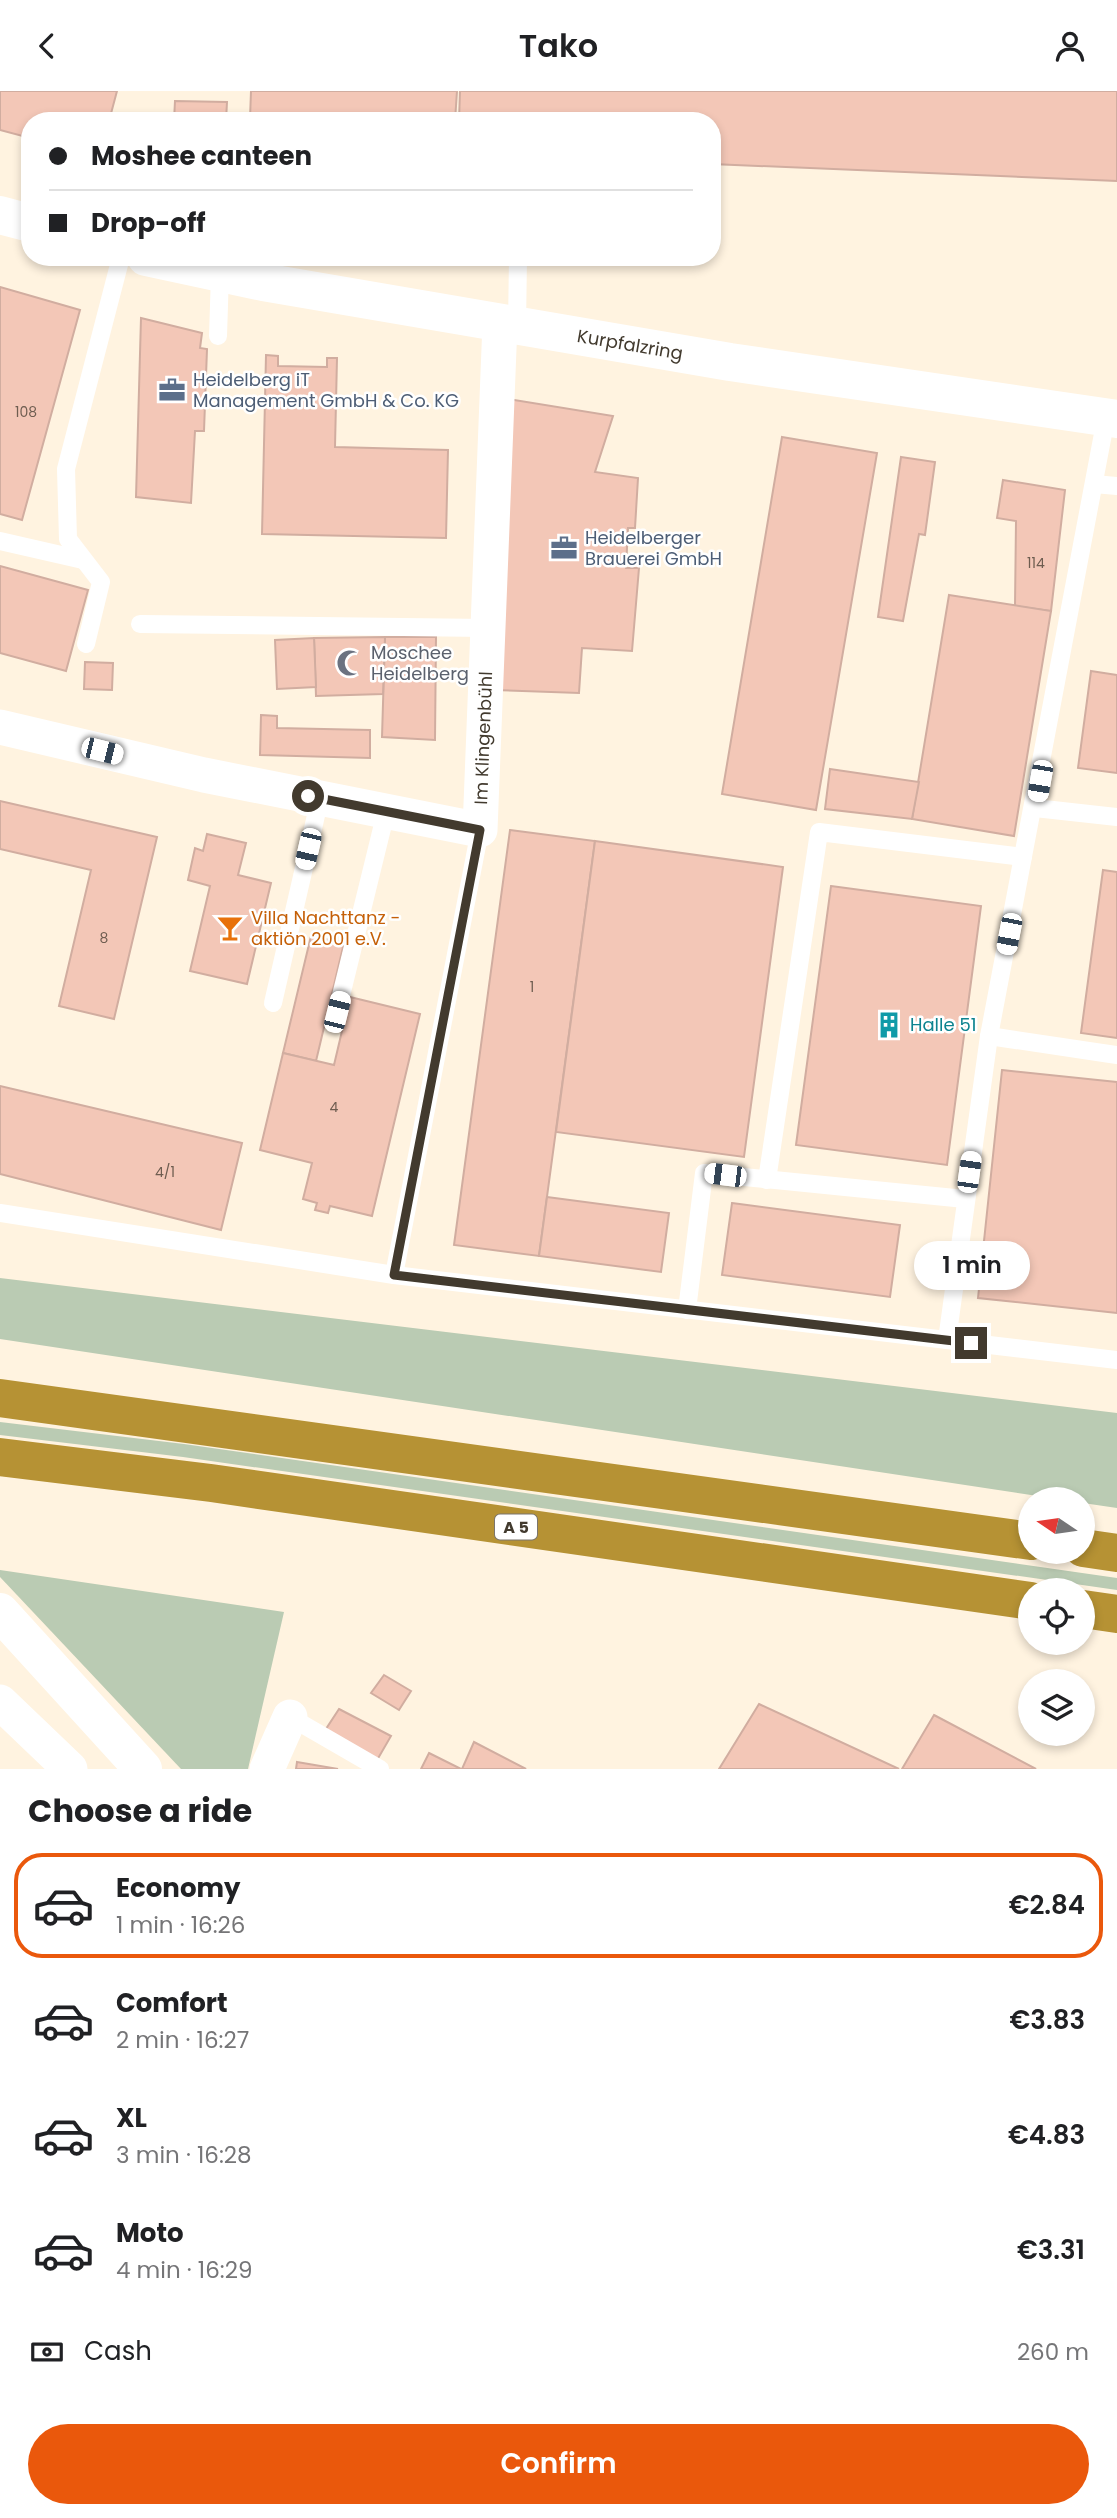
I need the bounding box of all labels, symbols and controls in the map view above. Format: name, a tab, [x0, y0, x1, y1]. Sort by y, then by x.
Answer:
text: Tako	[519, 23, 598, 68]
icon: back	[28, 27, 66, 65]
icon: person	[1051, 27, 1089, 65]
text: Moshee canteen	[91, 138, 312, 174]
text: Drop-off	[91, 205, 206, 241]
street label: Kurpfalzring	[575, 323, 685, 366]
place label: Heidelberg iT Management GmbH & Co. KG	[193, 367, 459, 413]
office icon: Heidelberg iT Management GmbH & Co. KG	[157, 375, 187, 405]
house number: 108	[15, 402, 37, 422]
place label: Heidelberger Brauerei GmbH	[585, 525, 722, 571]
office icon: Heidelberger Brauerei GmbH	[549, 533, 579, 563]
house number: 114	[1027, 553, 1045, 573]
place label: Moschee Heidelberg	[371, 640, 469, 686]
mosque icon: Moschee Heidelberg	[335, 648, 365, 678]
street label: Im Klingenbühl	[468, 671, 498, 805]
car	[80, 736, 125, 766]
car	[1027, 758, 1054, 804]
route start	[292, 780, 324, 812]
car	[294, 826, 323, 872]
place label: Villa Nachttanz - aktiön 2001 e.V.	[251, 905, 400, 951]
car	[995, 911, 1024, 957]
bar icon: Villa Nachttanz - aktiön 2001 e.V.	[215, 913, 245, 943]
house number: 8	[100, 928, 109, 948]
house number: 1	[530, 977, 534, 997]
car	[322, 989, 353, 1035]
building icon: Halle 51	[874, 1010, 904, 1040]
place label: Halle 51	[910, 1012, 977, 1037]
house number: 4	[330, 1097, 339, 1117]
car	[956, 1150, 983, 1194]
house number: 4/1	[155, 1162, 175, 1182]
car	[703, 1162, 748, 1188]
callout: 1 min	[913, 1241, 1029, 1291]
text: 1 min	[942, 1249, 1002, 1281]
route end	[955, 1327, 987, 1359]
north arrow	[1018, 1487, 1096, 1565]
map controls	[1018, 1487, 1095, 1746]
road number: A 5	[495, 1515, 537, 1539]
button: locate	[1018, 1578, 1095, 1655]
button: layers	[1018, 1669, 1095, 1746]
text: Choose a ride	[28, 1788, 252, 1833]
text: Economy	[116, 1870, 240, 1906]
icon: car	[32, 1874, 95, 1937]
text: €2.84	[1009, 1887, 1085, 1923]
text: 1 min · 16:26	[116, 1909, 245, 1941]
text: Comfort	[116, 1985, 228, 2021]
icon: car	[32, 1989, 95, 2052]
text: €3.83	[1010, 2002, 1085, 2038]
text: 2 min · 16:27	[116, 2024, 249, 2056]
text: XL	[116, 2100, 147, 2136]
icon: car	[32, 2104, 95, 2167]
text: €4.83	[1008, 2117, 1085, 2153]
text: 3 min · 16:28	[116, 2139, 252, 2171]
text: Moto	[116, 2215, 184, 2251]
icon: car	[32, 2219, 95, 2282]
text: €3.31	[1017, 2232, 1085, 2268]
text: 4 min · 16:29	[116, 2254, 252, 2286]
icon: cash	[28, 2333, 66, 2371]
text: Cash	[84, 2333, 152, 2369]
text: 260 m	[1017, 2336, 1089, 2368]
button: Confirm	[28, 2424, 1089, 2504]

